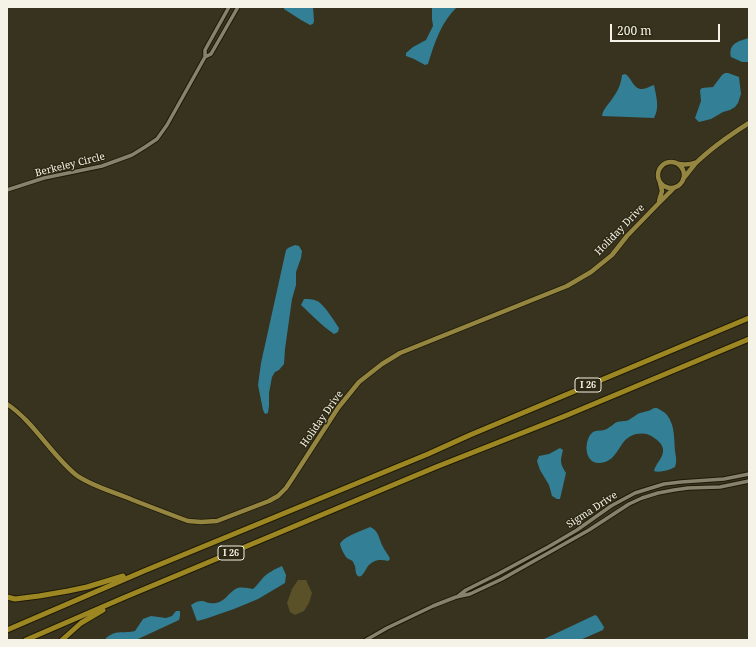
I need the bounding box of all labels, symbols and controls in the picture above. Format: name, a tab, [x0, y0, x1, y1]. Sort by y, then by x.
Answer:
scale bar	[612, 16, 722, 42]
text: 200 m	[617, 22, 652, 39]
street label: Berkeley Circle	[34, 151, 106, 179]
street label: Holiday Drive	[593, 202, 647, 258]
road number: I 26	[575, 378, 601, 392]
street label: Holiday Drive	[298, 388, 346, 450]
street label: Sigma Drive	[564, 489, 620, 531]
road number: I 26	[218, 546, 244, 560]

